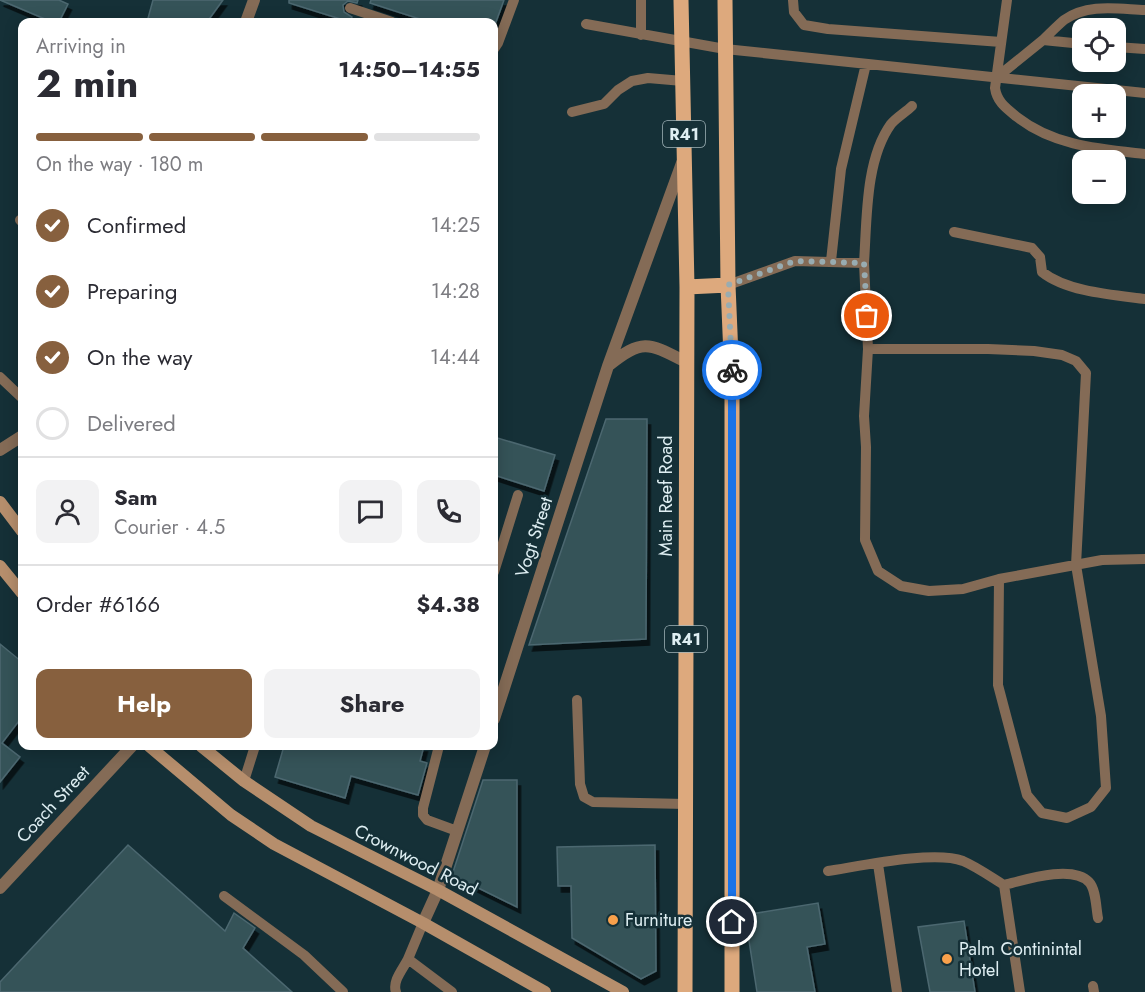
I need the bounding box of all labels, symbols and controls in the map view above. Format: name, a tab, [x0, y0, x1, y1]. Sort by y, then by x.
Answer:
map controls	[1072, 18, 1126, 204]
button: locate	[1072, 18, 1126, 72]
text: Arriving in	[36, 32, 126, 61]
text: 14:50–14:55	[338, 53, 480, 85]
text: 2 min	[36, 55, 138, 112]
button: +	[1072, 84, 1126, 138]
road number: R41	[663, 121, 705, 147]
text: On the way · 180 m	[36, 150, 203, 179]
button: −	[1072, 150, 1126, 204]
icon: check	[36, 209, 69, 242]
text: Confirmed	[87, 209, 186, 241]
text: 14:25	[431, 211, 480, 240]
icon: check	[36, 275, 69, 308]
text: Preparing	[87, 275, 178, 307]
text: 14:28	[431, 277, 480, 306]
pin	[841, 290, 892, 341]
icon: bag	[850, 299, 883, 332]
courier	[702, 340, 762, 400]
icon: check	[36, 341, 69, 374]
text: On the way	[87, 341, 192, 373]
text: 14:44	[430, 343, 480, 372]
icon: bike	[716, 354, 749, 387]
text: Delivered	[87, 407, 176, 439]
street label: Main Reef Road	[653, 436, 679, 556]
button: person	[36, 480, 99, 543]
button: chat	[339, 480, 402, 543]
button: phone	[417, 480, 480, 543]
text: Sam	[114, 481, 158, 513]
street label: Vogt Street	[509, 493, 559, 581]
text: Courier · 4.5	[114, 513, 225, 542]
text: Order #6166	[36, 588, 160, 620]
text: $4.38	[416, 588, 480, 620]
road number: R41	[665, 626, 707, 652]
button: Help	[36, 669, 252, 738]
button: Share	[264, 669, 480, 738]
street label: Coach Street	[10, 759, 96, 848]
street label: Crownwood Road	[350, 818, 482, 902]
pin	[706, 896, 757, 947]
icon: home	[715, 905, 748, 938]
place label: Furniture	[625, 907, 692, 933]
marker: Furniture	[606, 913, 620, 927]
place label: Palm Continintal Hotel	[959, 936, 1082, 983]
marker: Palm Continintal Hotel	[940, 952, 954, 966]

